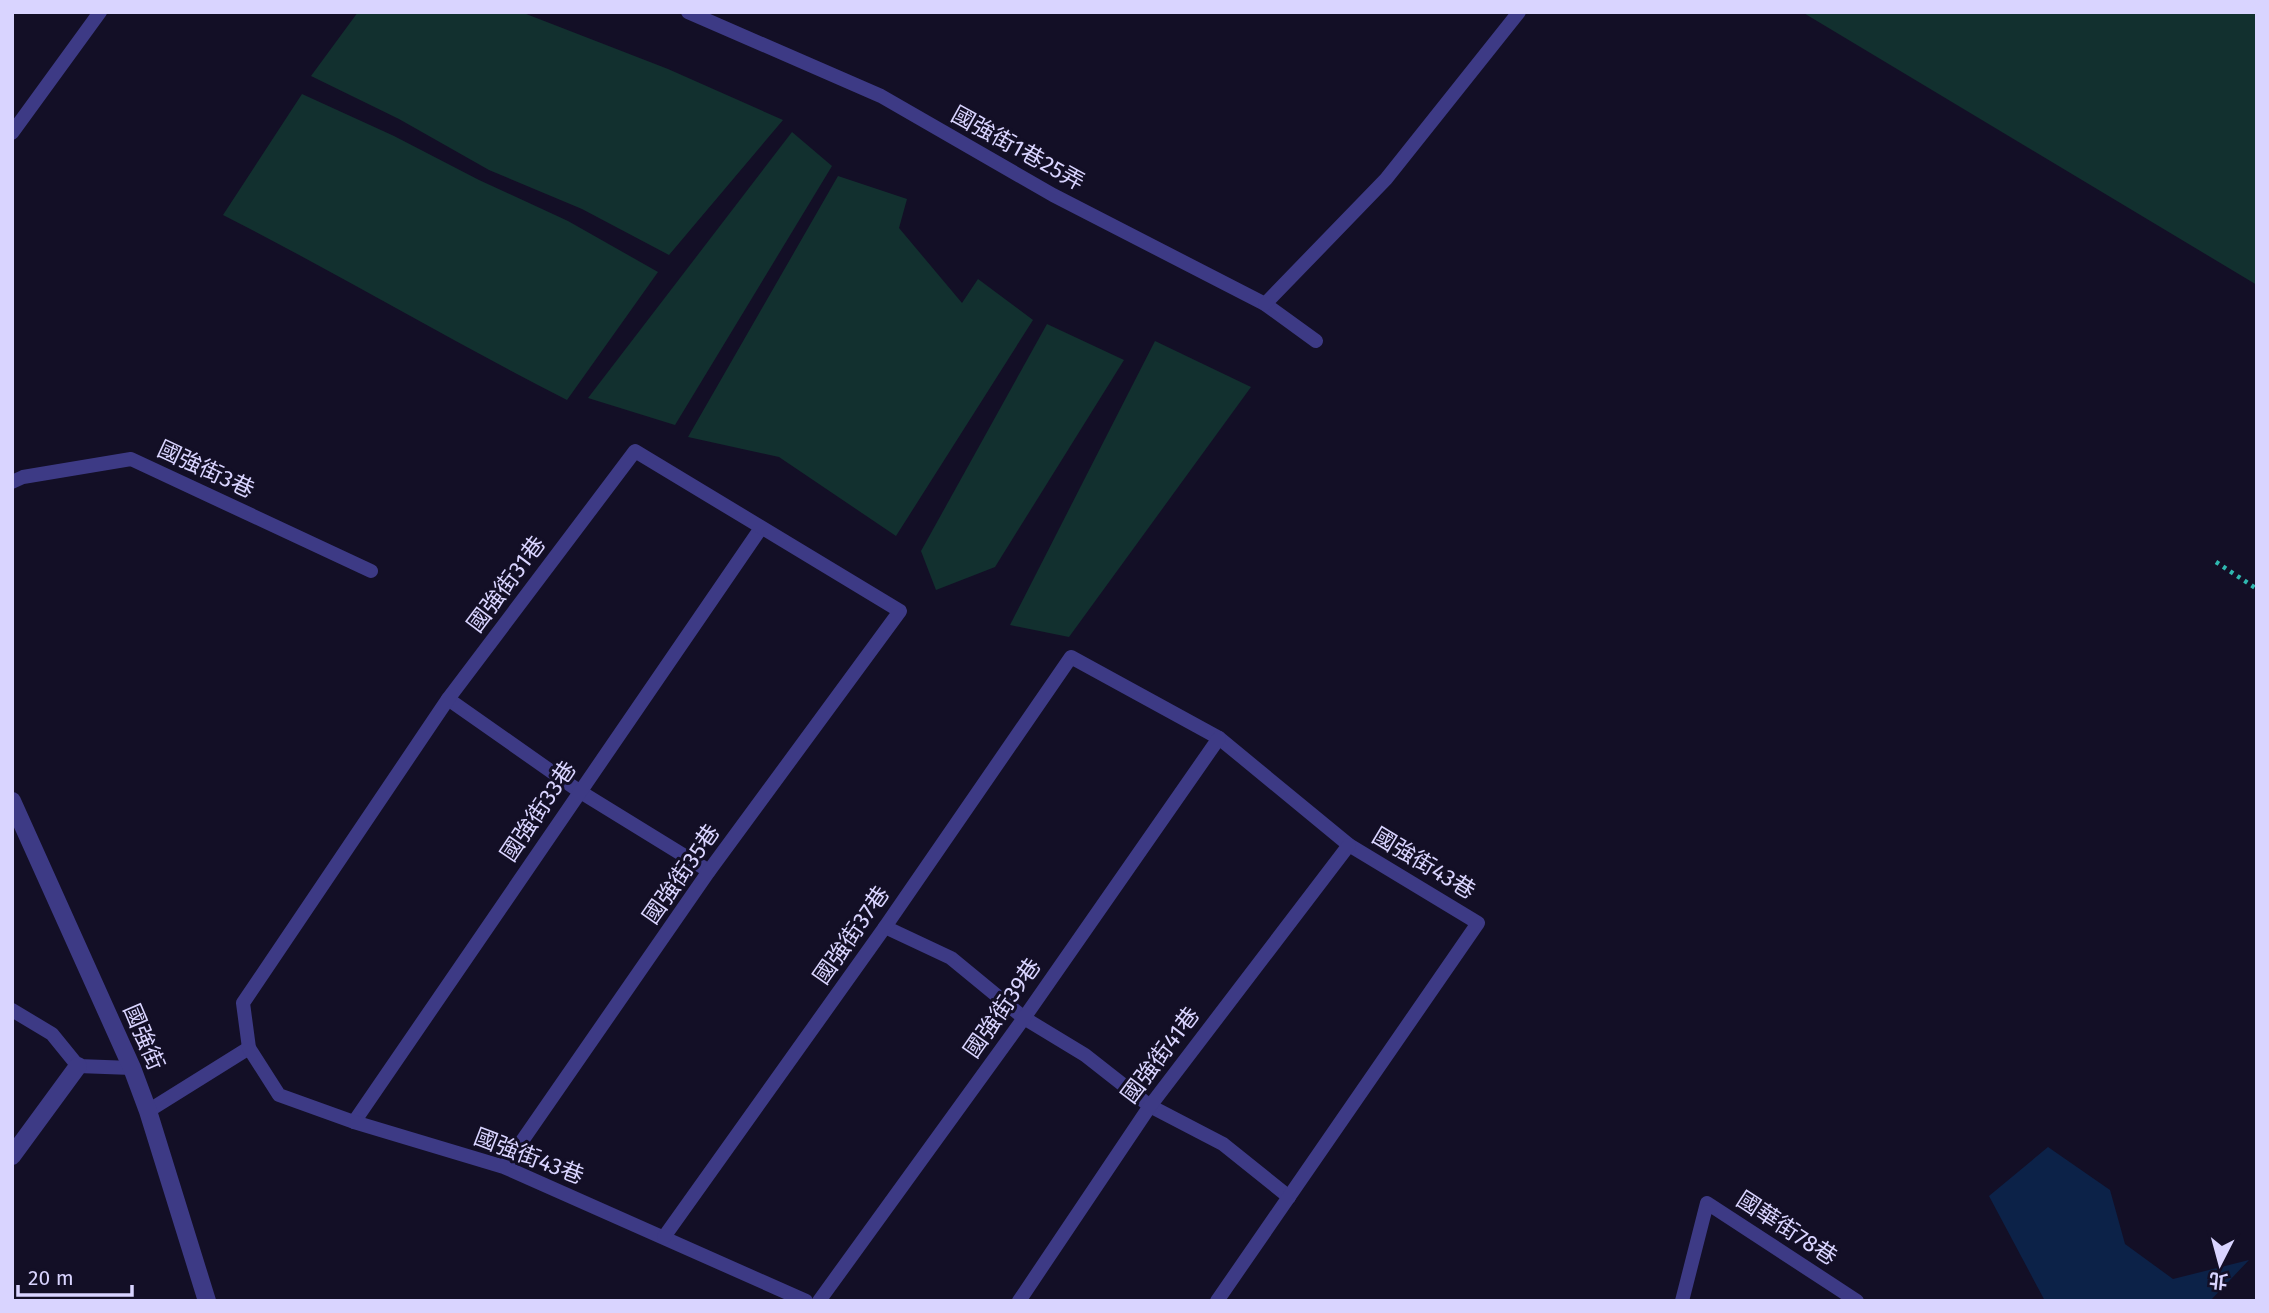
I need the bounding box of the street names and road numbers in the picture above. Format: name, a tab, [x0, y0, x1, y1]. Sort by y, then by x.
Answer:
street label: 國強街1巷25弄	[947, 100, 1089, 196]
street label: 國強街3巷	[153, 434, 259, 504]
street label: 國強街31巷	[461, 531, 551, 637]
street label: 國強街33巷	[494, 756, 582, 866]
street label: 國強街35巷	[637, 819, 725, 929]
street label: 國強街43巷	[1367, 821, 1481, 905]
street label: 國強街37巷	[807, 880, 895, 990]
street label: 國強街39巷	[957, 953, 1047, 1063]
street label: 國強街	[118, 1000, 170, 1074]
street label: 國強街41巷	[1115, 1002, 1205, 1108]
street label: 國強街43巷	[470, 1122, 588, 1190]
street label: 國華街78巷	[1731, 1185, 1843, 1271]

